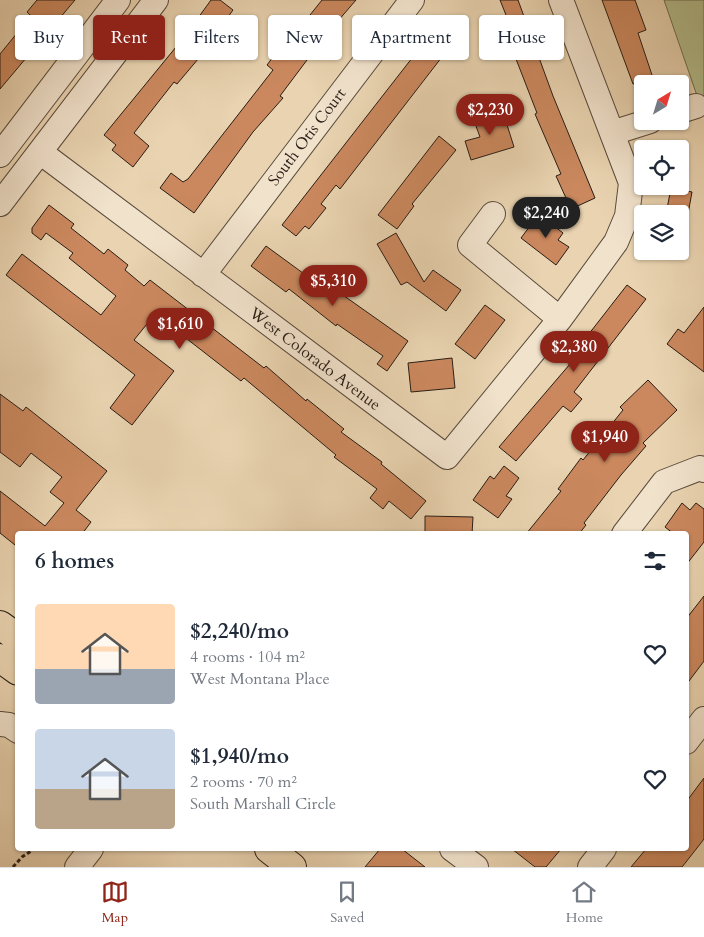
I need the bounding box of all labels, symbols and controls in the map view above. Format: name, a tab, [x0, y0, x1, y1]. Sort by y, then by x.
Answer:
chip: Buy	[15, 15, 83, 60]
chip: Rent	[93, 15, 165, 60]
chip: Filters	[175, 15, 258, 60]
chip: New	[268, 15, 342, 60]
chip: Apartment	[352, 15, 469, 60]
chip: House	[479, 15, 564, 60]
north arrow	[634, 75, 689, 130]
map controls	[634, 75, 689, 260]
street label: South Otis Court	[263, 84, 351, 190]
pin: $2,230	[449, 94, 531, 136]
text: $2,230	[467, 99, 513, 121]
button: locate	[634, 140, 689, 195]
pin: $2,240	[505, 196, 587, 239]
text: $2,240	[523, 202, 569, 224]
button: layers	[634, 205, 689, 260]
pin: $5,310	[292, 264, 374, 307]
text: $5,310	[310, 270, 356, 292]
street label: West Colorado Avenue	[244, 302, 385, 416]
pin: $1,610	[139, 308, 221, 350]
text: $1,610	[157, 313, 203, 335]
pin: $2,380	[533, 330, 615, 373]
text: $2,380	[551, 336, 597, 358]
pin: $1,940	[564, 420, 646, 463]
text: $1,940	[582, 426, 628, 448]
text: 6 homes	[35, 547, 114, 576]
icon: filters	[641, 547, 669, 575]
text: $2,240/mo	[190, 617, 289, 646]
icon: home	[75, 624, 135, 684]
icon: heart	[641, 640, 669, 668]
text: 4 rooms · 104 m²	[190, 646, 305, 668]
text: West Montana Place	[190, 668, 330, 690]
text: $1,940/mo	[190, 742, 289, 771]
icon: home	[75, 749, 135, 809]
icon: heart	[641, 765, 669, 793]
text: 2 rooms · 70 m²	[190, 771, 297, 793]
text: South Marshall Circle	[190, 793, 336, 815]
tab: Map	[101, 878, 129, 927]
tab: Saved	[330, 878, 364, 927]
tab: Home	[566, 878, 603, 927]

